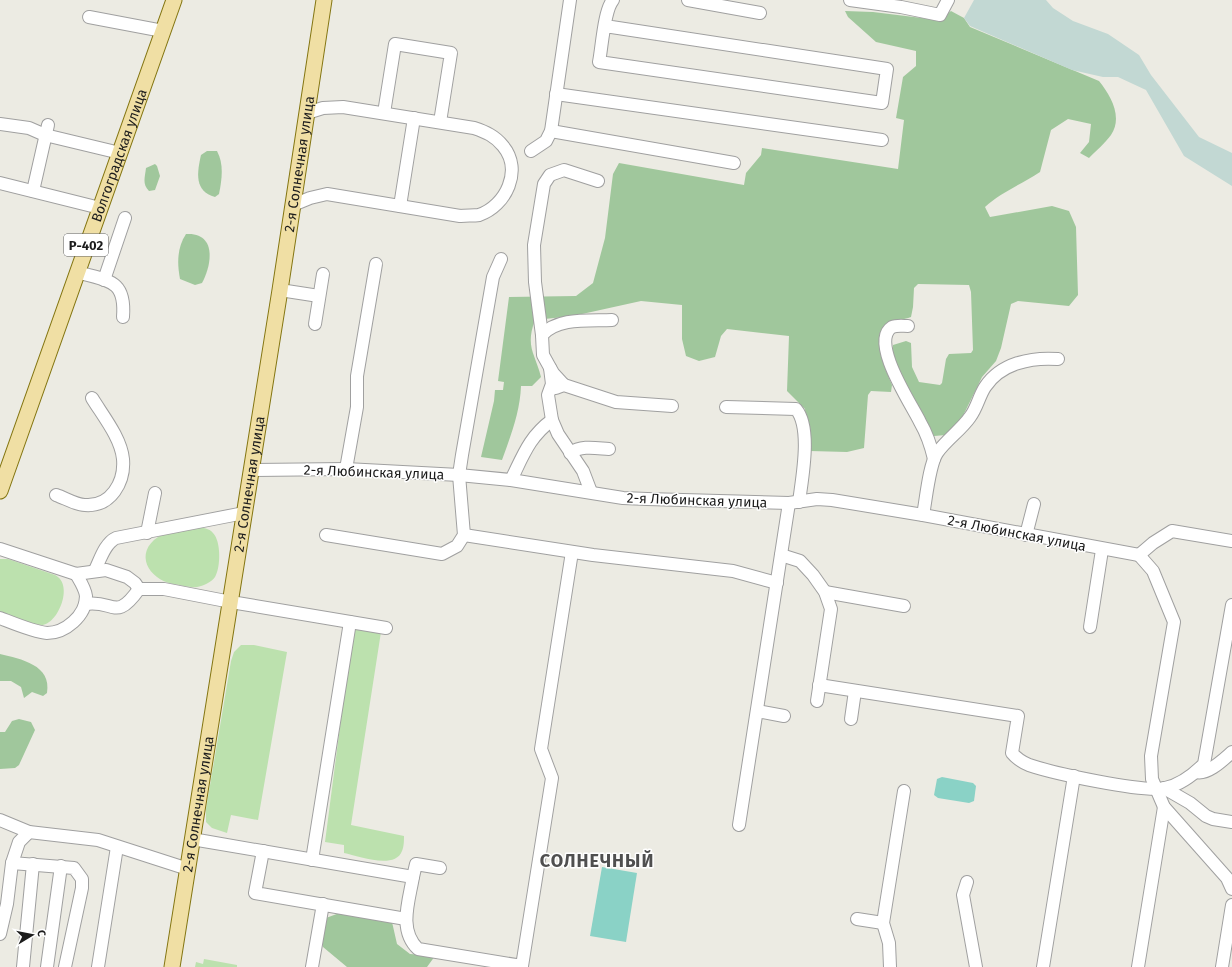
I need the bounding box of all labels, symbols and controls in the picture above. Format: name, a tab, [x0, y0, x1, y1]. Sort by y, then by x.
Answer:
street label: Волгоградская улица	[88, 87, 151, 224]
street label: 2-я Солнечная улица	[281, 95, 318, 233]
road number: Р-402	[64, 234, 108, 256]
street label: 2-я Солнечная улица	[230, 415, 269, 553]
street label: 2-я Любинская улица	[303, 462, 445, 483]
street label: 2-я Любинская улица	[626, 490, 768, 511]
street label: 2-я Любинская улица	[946, 512, 1088, 555]
street label: 2-я Солнечная улица	[179, 735, 218, 873]
district label: СОЛНЕЧНЫЙ	[540, 849, 654, 872]
north arrow	[12, 915, 52, 955]
text: С	[34, 929, 48, 938]

